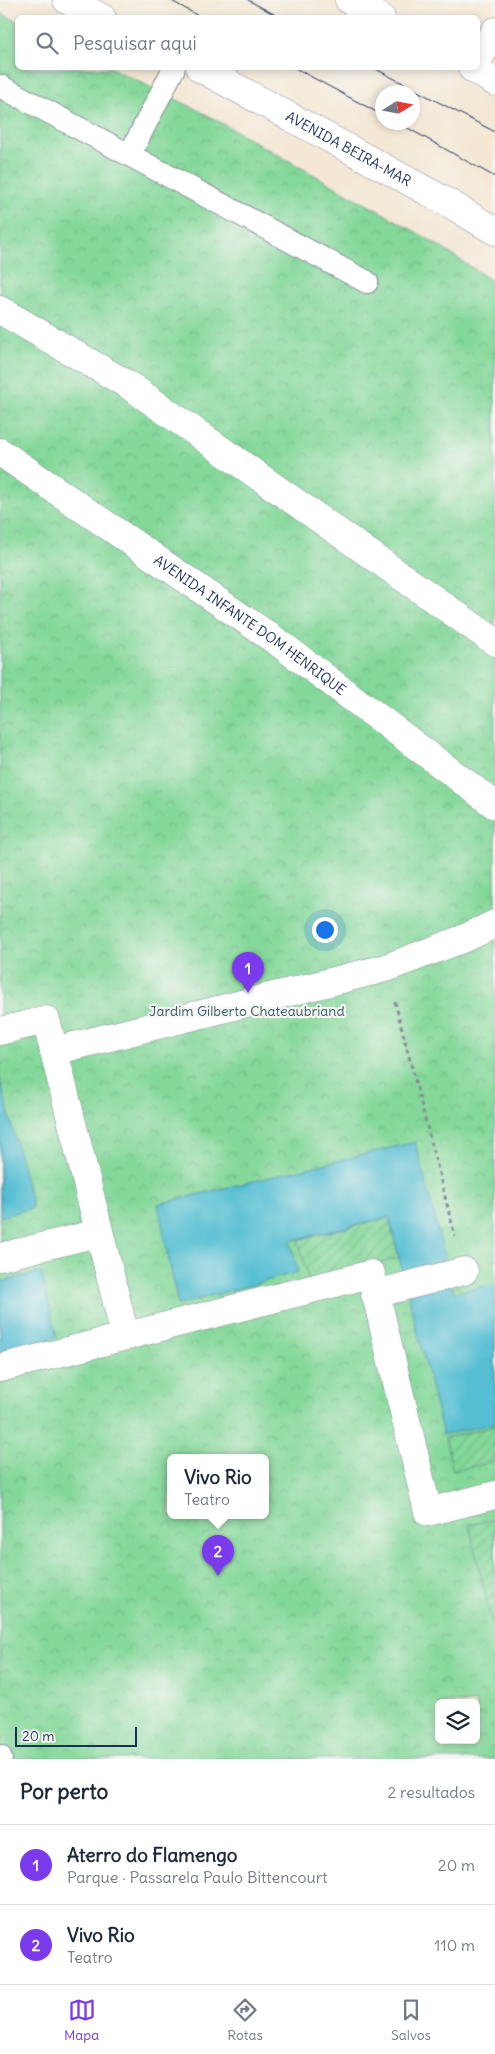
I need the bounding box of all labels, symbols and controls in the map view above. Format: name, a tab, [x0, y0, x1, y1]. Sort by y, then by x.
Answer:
search box	[15, 15, 480, 70]
icon: search	[33, 29, 61, 57]
text: Pesquisar aqui	[73, 31, 197, 55]
north arrow	[375, 85, 420, 130]
street label: AVENIDA BEIRA-MAR	[283, 107, 415, 190]
street label: AVENIDA INFANTE DOM HENRIQUE	[150, 551, 350, 699]
your location	[312, 917, 338, 943]
pin: 1	[232, 952, 264, 993]
park label: Jardim Gilberto Chateaubriand	[149, 1002, 345, 1020]
popup	[167, 1454, 269, 1519]
text: Vivo Rio	[184, 1465, 252, 1489]
text: Teatro	[184, 1489, 230, 1509]
pin: 2	[202, 1535, 234, 1576]
map controls	[435, 1699, 480, 1744]
button: layers	[435, 1699, 480, 1744]
scale bar	[15, 1724, 138, 1747]
text: 20 m	[22, 1727, 55, 1745]
text: Por perto	[20, 1778, 108, 1805]
text: 2 resultados	[387, 1782, 475, 1802]
text: Aterro do Flamengo	[67, 1843, 237, 1867]
text: 1	[33, 1855, 39, 1875]
text: 20 m	[438, 1855, 475, 1875]
text: Parque · Passarela Paulo Bittencourt	[67, 1867, 328, 1887]
text: Vivo Rio	[67, 1923, 135, 1947]
text: 2	[32, 1935, 40, 1955]
text: 110 m	[434, 1935, 475, 1955]
text: Teatro	[67, 1947, 113, 1967]
tab: Mapa	[64, 1996, 99, 2044]
tab: Rotas	[227, 1996, 263, 2044]
tab: Salvos	[391, 1996, 431, 2044]

